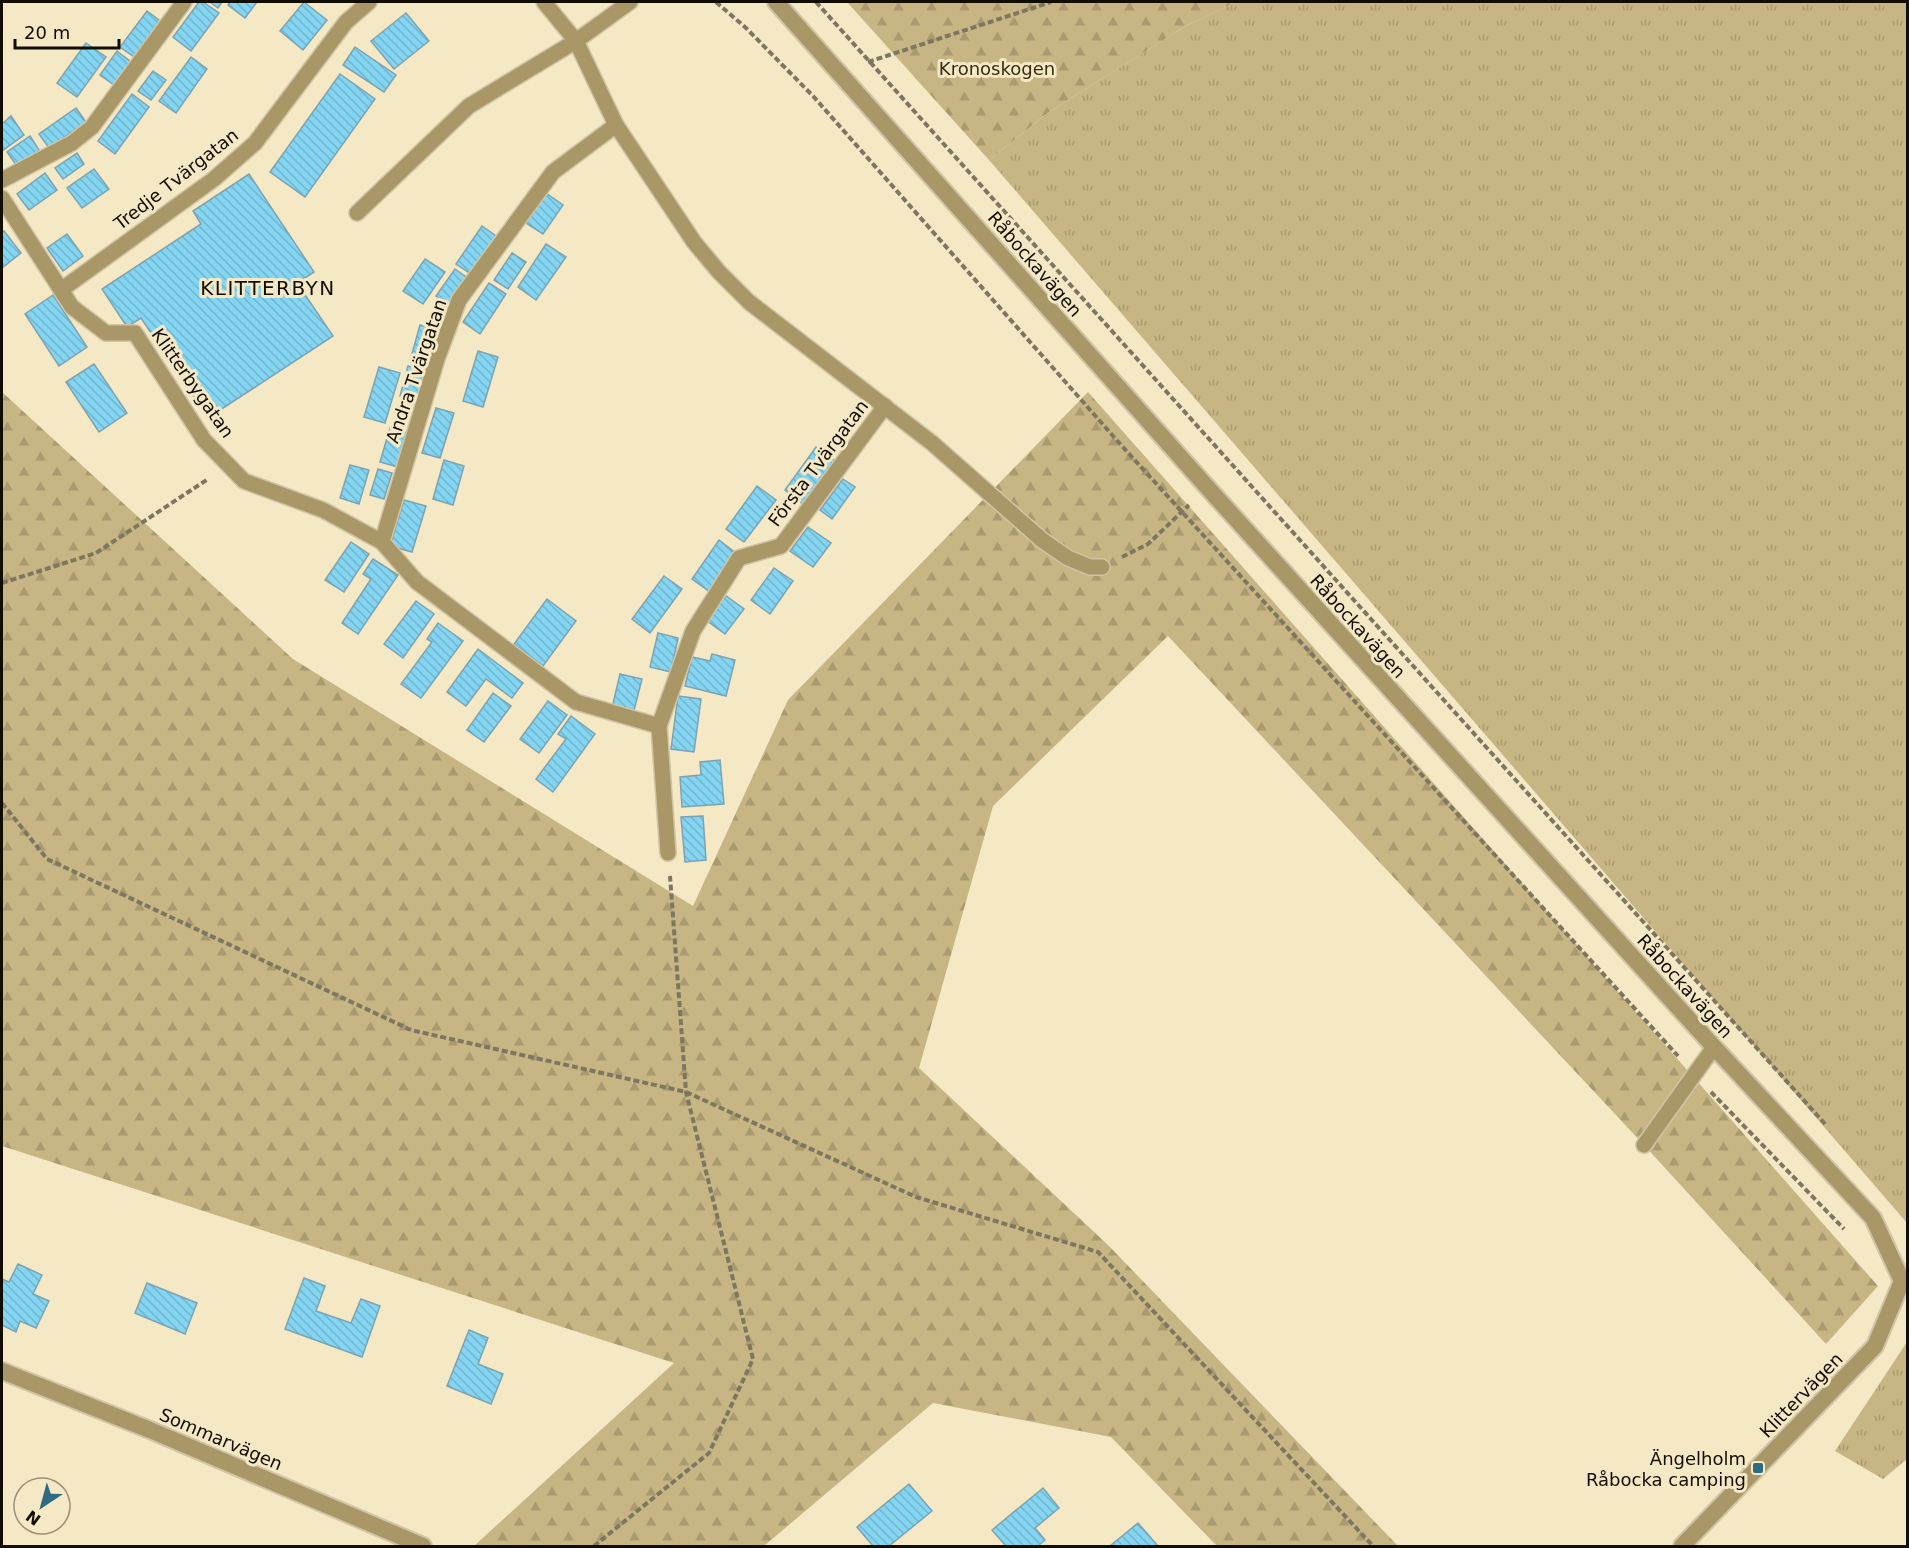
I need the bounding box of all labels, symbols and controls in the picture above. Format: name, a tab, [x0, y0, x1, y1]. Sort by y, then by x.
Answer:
scale bar	[15, 12, 118, 50]
text: 20 m	[24, 22, 70, 43]
park label: Kronoskogen	[939, 58, 1055, 79]
street label: Tredje Tvärgatan	[109, 124, 242, 234]
street label: Råbockavägen	[984, 207, 1086, 321]
district label: KLITTERBYN	[200, 276, 336, 300]
street label: Andra Tvärgatan	[381, 296, 451, 446]
street label: Klitterbygatan	[148, 324, 238, 442]
street label: Första Tvärgatan	[764, 396, 872, 530]
street label: Råbockavägen	[1306, 570, 1410, 682]
street label: Råbockavägen	[1633, 930, 1737, 1042]
street label: Klittervägen	[1755, 1348, 1847, 1442]
street label: Sommarvägen	[156, 1404, 286, 1474]
place label: Ängelholm Råbocka camping	[1586, 1448, 1746, 1490]
marker: Ängelholm Råbocka camping	[1751, 1461, 1765, 1475]
north arrow	[12, 1476, 72, 1536]
text: N	[22, 1506, 44, 1529]

